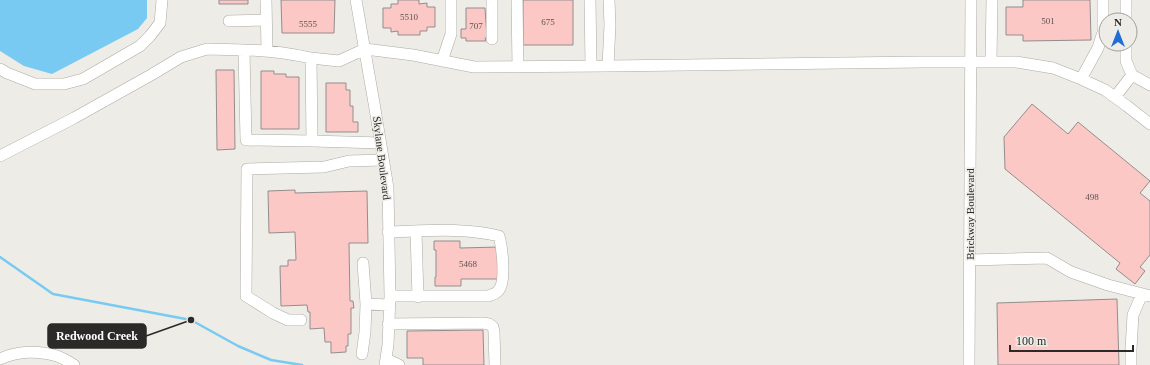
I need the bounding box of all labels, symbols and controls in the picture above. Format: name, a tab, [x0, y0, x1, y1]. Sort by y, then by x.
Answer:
house number: 5510	[400, 12, 419, 22]
north arrow	[1098, 12, 1138, 52]
house number: 501	[1041, 16, 1055, 26]
text: N	[1114, 16, 1122, 28]
house number: 675	[541, 17, 555, 27]
house number: 5555	[299, 19, 318, 29]
house number: 707	[469, 21, 483, 31]
street label: Skylane Boulevard	[371, 116, 393, 201]
street label: Brickway Boulevard	[964, 168, 976, 260]
house number: 498	[1085, 192, 1099, 202]
house number: 5468	[459, 259, 478, 269]
callout: Redwood Creek	[48, 324, 146, 348]
scale bar	[1010, 327, 1133, 353]
text: Redwood Creek	[56, 329, 138, 343]
text: 100 m	[1016, 334, 1047, 348]

